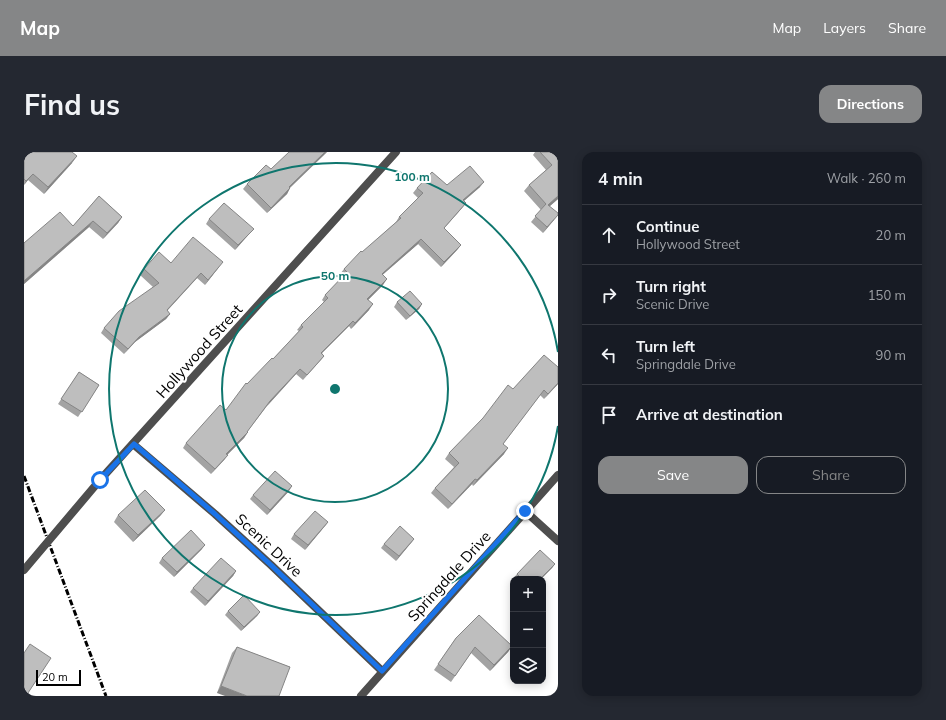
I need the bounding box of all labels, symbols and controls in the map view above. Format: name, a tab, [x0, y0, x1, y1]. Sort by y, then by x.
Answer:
text: Map	[20, 16, 60, 40]
text: Map	[772, 19, 801, 37]
text: Layers	[823, 19, 866, 37]
text: Share	[888, 19, 926, 37]
button: Directions	[819, 85, 922, 123]
text: Find us	[24, 87, 120, 122]
text: 4 min	[598, 168, 643, 189]
text: 100 m	[394, 169, 430, 184]
text: Walk · 260 m	[827, 170, 906, 186]
text: Continue	[636, 217, 699, 236]
icon: ahead	[598, 224, 620, 246]
text: 20 m	[876, 227, 906, 243]
text: Hollywood Street	[636, 236, 740, 252]
text: 50 m	[321, 268, 349, 283]
text: Turn right	[636, 277, 706, 296]
icon: right	[598, 284, 620, 306]
text: 150 m	[868, 287, 906, 303]
text: Scenic Drive	[636, 296, 709, 312]
street label: Hollywood Street	[152, 300, 246, 402]
text: Turn left	[636, 337, 695, 356]
icon: left	[598, 344, 620, 366]
text: 90 m	[876, 347, 906, 363]
text: Springdale Drive	[636, 356, 736, 372]
centre of rings	[328, 382, 342, 396]
icon: arrive	[598, 404, 620, 426]
text: Arrive at destination	[636, 405, 783, 424]
button: Save	[598, 456, 748, 494]
button: Share	[756, 456, 906, 494]
route start	[91, 471, 109, 489]
route end	[516, 502, 534, 520]
street label: Scenic Drive	[232, 509, 306, 581]
street label: Springdale Drive	[403, 527, 495, 625]
map controls	[510, 576, 546, 684]
button: +	[510, 576, 546, 612]
button: −	[510, 612, 546, 648]
button: layers	[510, 648, 546, 684]
scale bar	[36, 668, 81, 687]
text: 20 m	[42, 670, 68, 684]

